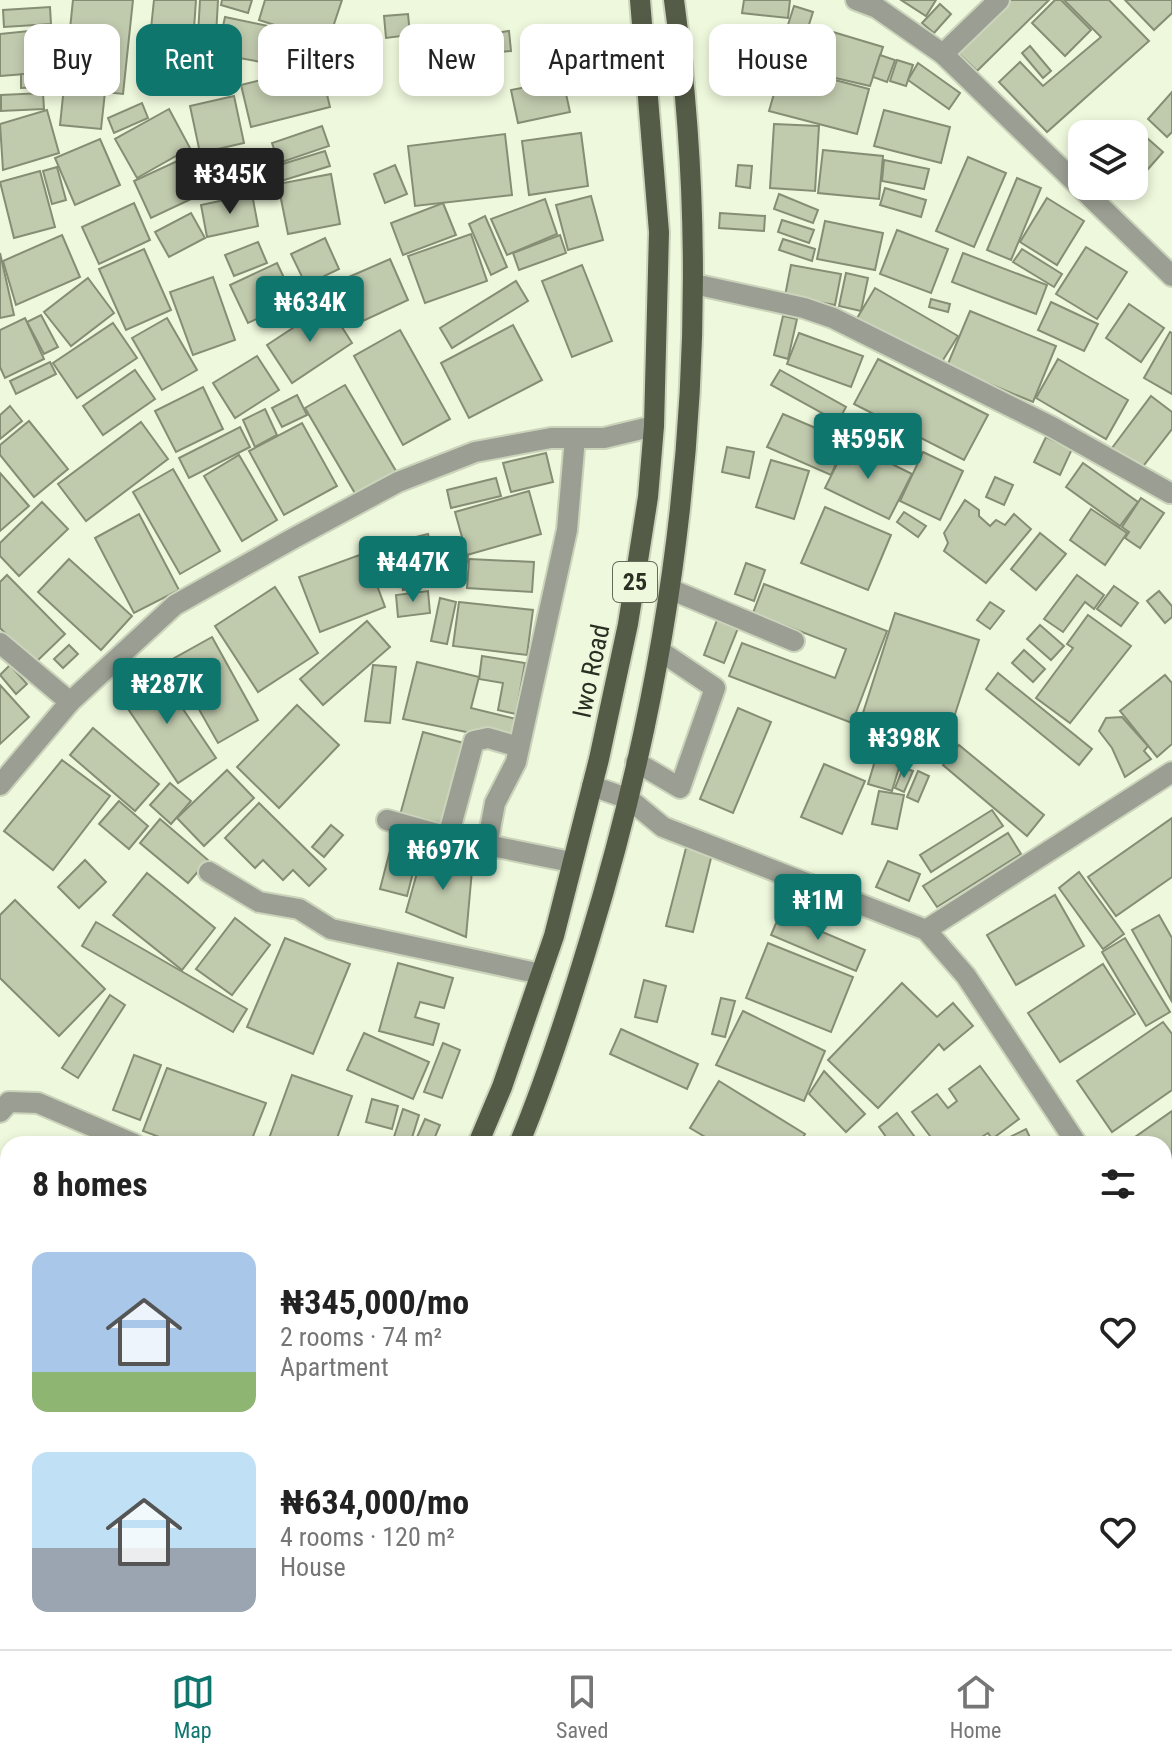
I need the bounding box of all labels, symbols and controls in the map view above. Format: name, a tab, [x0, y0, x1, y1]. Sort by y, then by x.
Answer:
chip: Buy	[24, 24, 120, 96]
chip: Rent	[136, 24, 242, 96]
chip: Filters	[258, 24, 383, 96]
chip: New	[399, 24, 504, 96]
chip: Apartment	[520, 24, 693, 96]
chip: House	[709, 24, 836, 96]
map controls	[1068, 120, 1148, 200]
button: layers	[1068, 120, 1148, 200]
pin: ₦345K	[174, 148, 286, 216]
text: ₦345K	[194, 159, 266, 189]
pin: ₦634K	[254, 276, 366, 344]
text: ₦634K	[274, 287, 346, 317]
pin: ₦595K	[812, 413, 924, 481]
text: ₦595K	[832, 424, 904, 454]
pin: ₦447K	[357, 536, 469, 604]
text: ₦447K	[377, 547, 449, 577]
road number: 25	[613, 562, 657, 602]
street label: Iwo Road	[566, 622, 616, 720]
pin: ₦287K	[111, 658, 223, 726]
text: ₦287K	[131, 669, 203, 699]
pin: ₦398K	[848, 712, 960, 780]
text: ₦398K	[868, 723, 940, 753]
pin: ₦697K	[387, 824, 499, 892]
text: ₦697K	[407, 835, 479, 865]
pin: ₦1M	[779, 874, 857, 942]
text: ₦1M	[792, 885, 844, 915]
icon: filters	[1096, 1162, 1140, 1206]
text: 8 homes	[32, 1164, 148, 1204]
text: ₦345,000/mo	[280, 1282, 469, 1322]
icon: home	[96, 1284, 192, 1380]
icon: heart	[1096, 1310, 1140, 1354]
text: 2 rooms · 74 m²	[280, 1322, 442, 1352]
text: Apartment	[280, 1352, 389, 1382]
text: ₦634,000/mo	[280, 1482, 469, 1522]
icon: home	[96, 1484, 192, 1580]
icon: heart	[1096, 1510, 1140, 1554]
text: 4 rooms · 120 m²	[280, 1522, 455, 1552]
text: House	[280, 1552, 346, 1582]
tab: Map	[171, 1670, 215, 1743]
tab: Saved	[556, 1670, 608, 1743]
tab: Home	[950, 1670, 1001, 1743]

